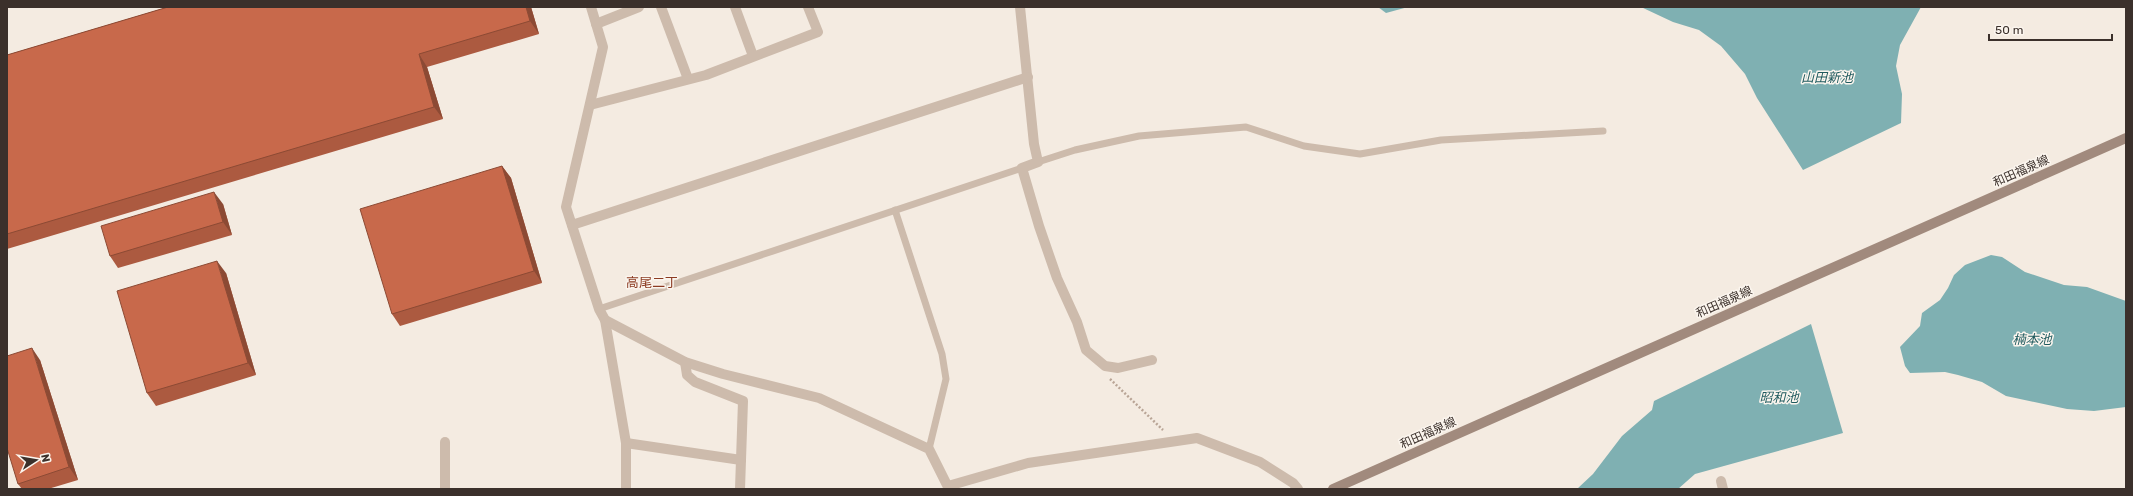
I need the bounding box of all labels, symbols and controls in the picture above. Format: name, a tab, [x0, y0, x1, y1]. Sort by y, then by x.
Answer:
scale bar	[1989, 16, 2112, 42]
text: 50 m	[1995, 23, 2023, 37]
water label: 山田新池	[1801, 70, 1855, 85]
street label: 和田福泉線	[1991, 152, 2051, 190]
district label: 高尾二丁	[626, 275, 678, 290]
street label: 和田福泉線	[1694, 283, 1754, 321]
water label: 楠本池	[2012, 332, 2053, 347]
water label: 昭和池	[1759, 390, 1800, 405]
street label: 和田福泉線	[1398, 414, 1458, 452]
north arrow	[16, 440, 56, 480]
text: N	[38, 453, 52, 463]

